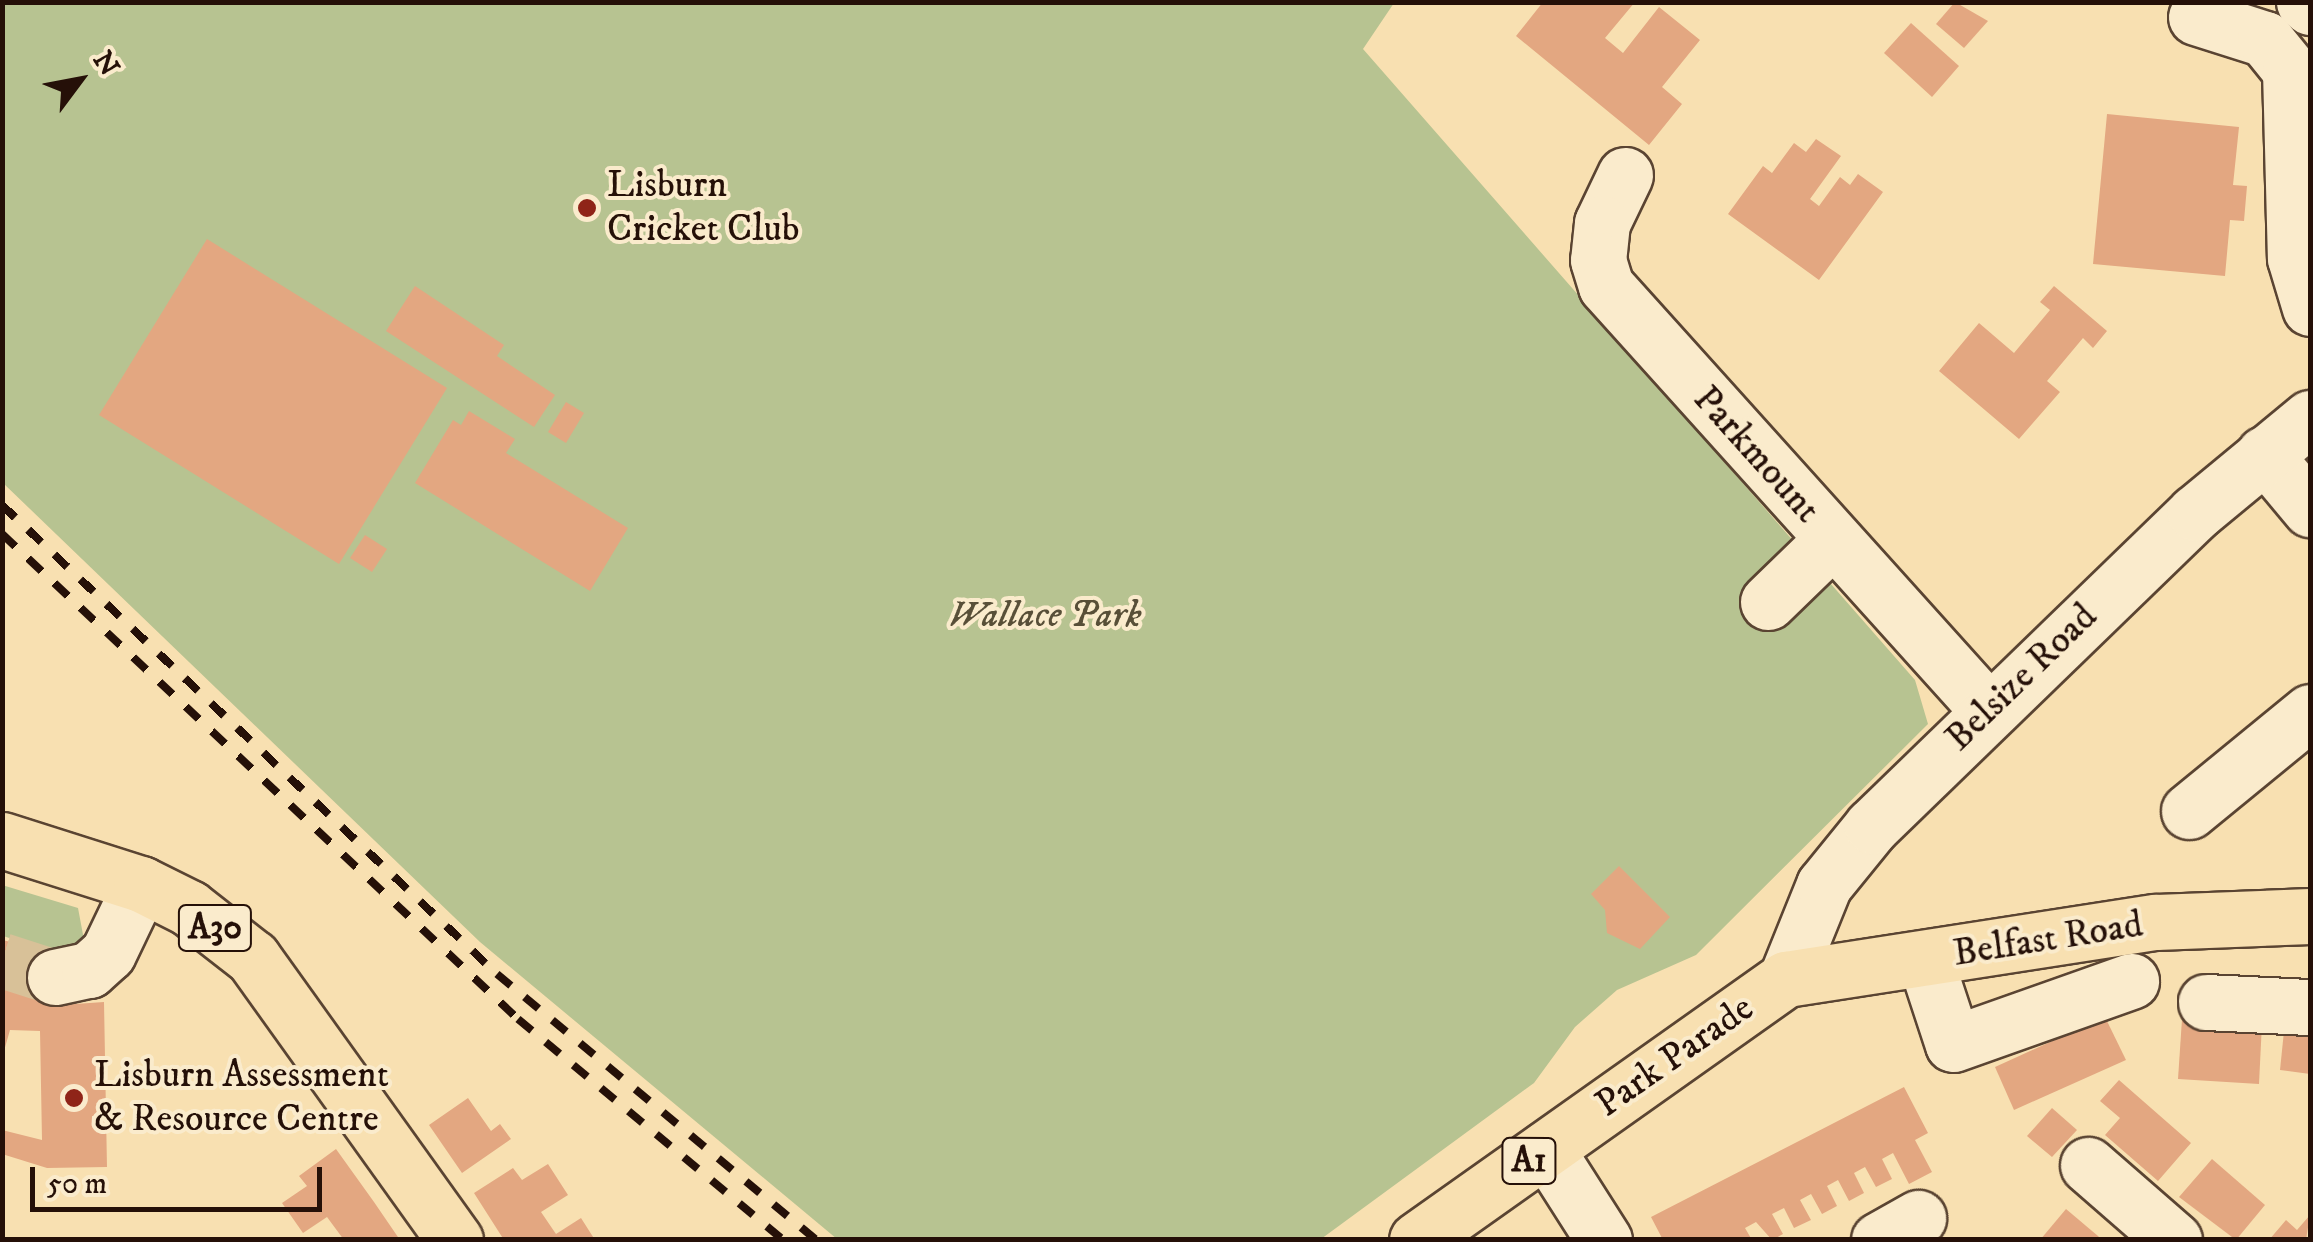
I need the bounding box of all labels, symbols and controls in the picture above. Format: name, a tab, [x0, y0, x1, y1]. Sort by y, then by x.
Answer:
north arrow	[30, 30, 130, 130]
text: N	[85, 45, 127, 83]
place label: Lisburn Cricket Club	[607, 163, 800, 252]
marker: Lisburn Cricket Club	[576, 197, 598, 219]
street label: Parkmount	[1683, 377, 1829, 533]
park label: Wallace Park	[948, 593, 1142, 639]
street label: Belsize Road	[1937, 595, 2107, 761]
road number: A30	[178, 898, 252, 958]
street label: Belfast Road	[1950, 903, 2146, 977]
street label: Park Parade	[1587, 986, 1763, 1128]
place label: Lisburn Assessment & Resource Centre	[94, 1053, 389, 1142]
marker: Lisburn Assessment & Resource Centre	[63, 1087, 85, 1109]
road number: A1	[1499, 1131, 1559, 1191]
scale bar	[35, 1147, 328, 1209]
text: 50 m	[47, 1166, 107, 1203]

